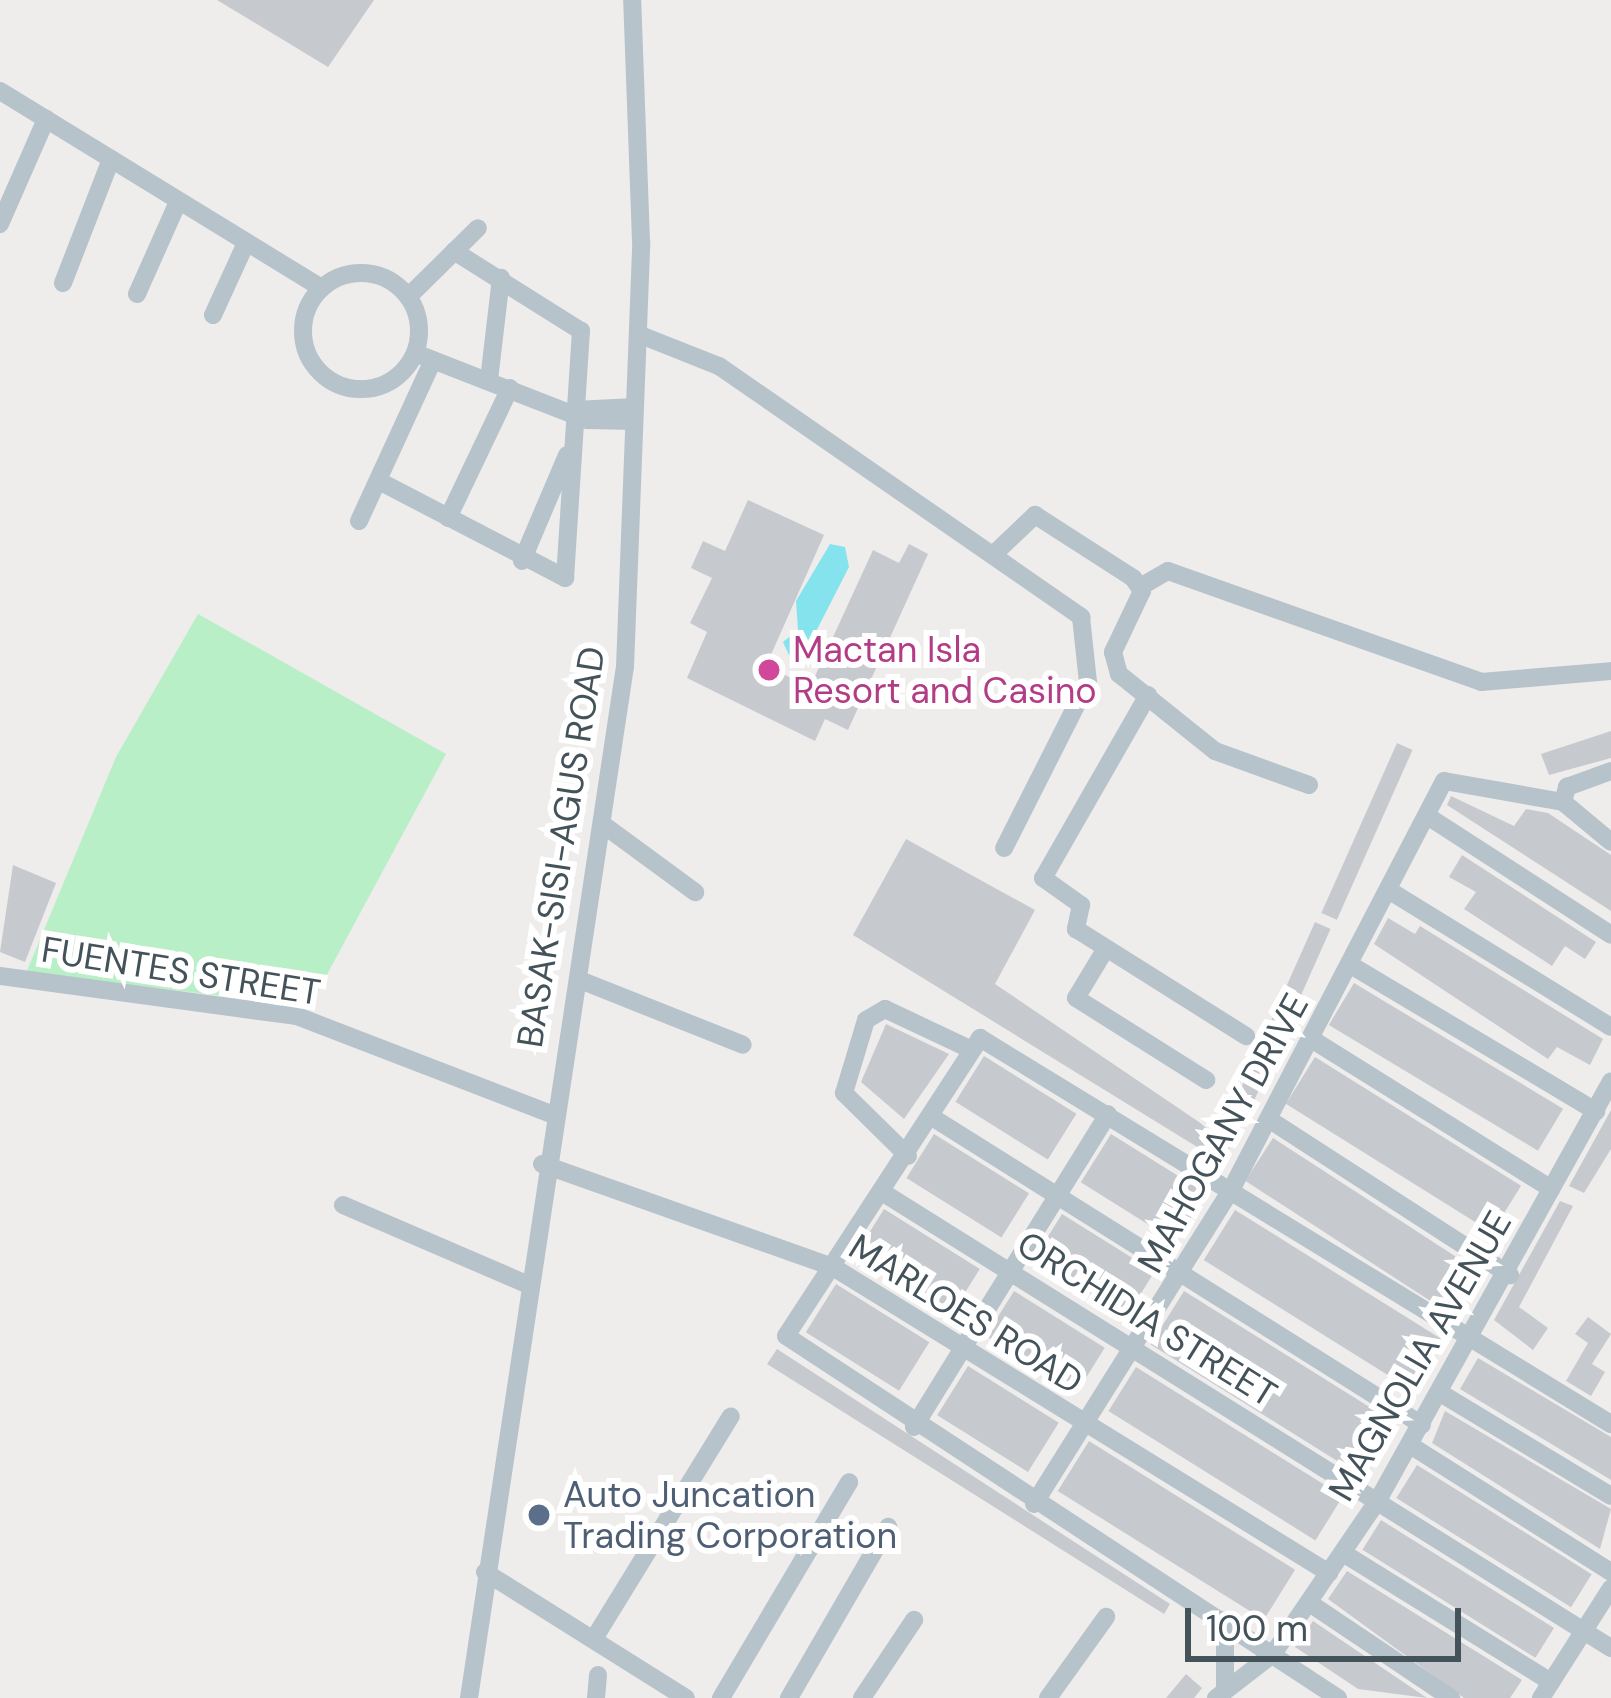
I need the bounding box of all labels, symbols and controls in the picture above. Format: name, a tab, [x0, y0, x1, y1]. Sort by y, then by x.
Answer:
place label: Mactan Isla Resort and Casino	[793, 627, 1097, 712]
street label: BASAK-SISI-AGUS ROAD	[508, 644, 614, 1050]
marker: Mactan Isla Resort and Casino	[756, 657, 782, 683]
street label: FUENTES STREET	[38, 928, 324, 1014]
street label: MAHOGANY DRIVE	[1128, 986, 1318, 1280]
street label: MAGNOLIA AVENUE	[1319, 1203, 1521, 1509]
street label: ORCHIDIA STREET	[1009, 1222, 1285, 1416]
street label: MARLOES ROAD	[841, 1225, 1091, 1403]
place label: Auto Juncation Trading Corporation	[563, 1472, 897, 1557]
marker: Auto Juncation Trading Corporation	[526, 1502, 552, 1528]
scale bar	[1191, 1584, 1467, 1658]
text: 100 m	[1206, 1605, 1308, 1652]

